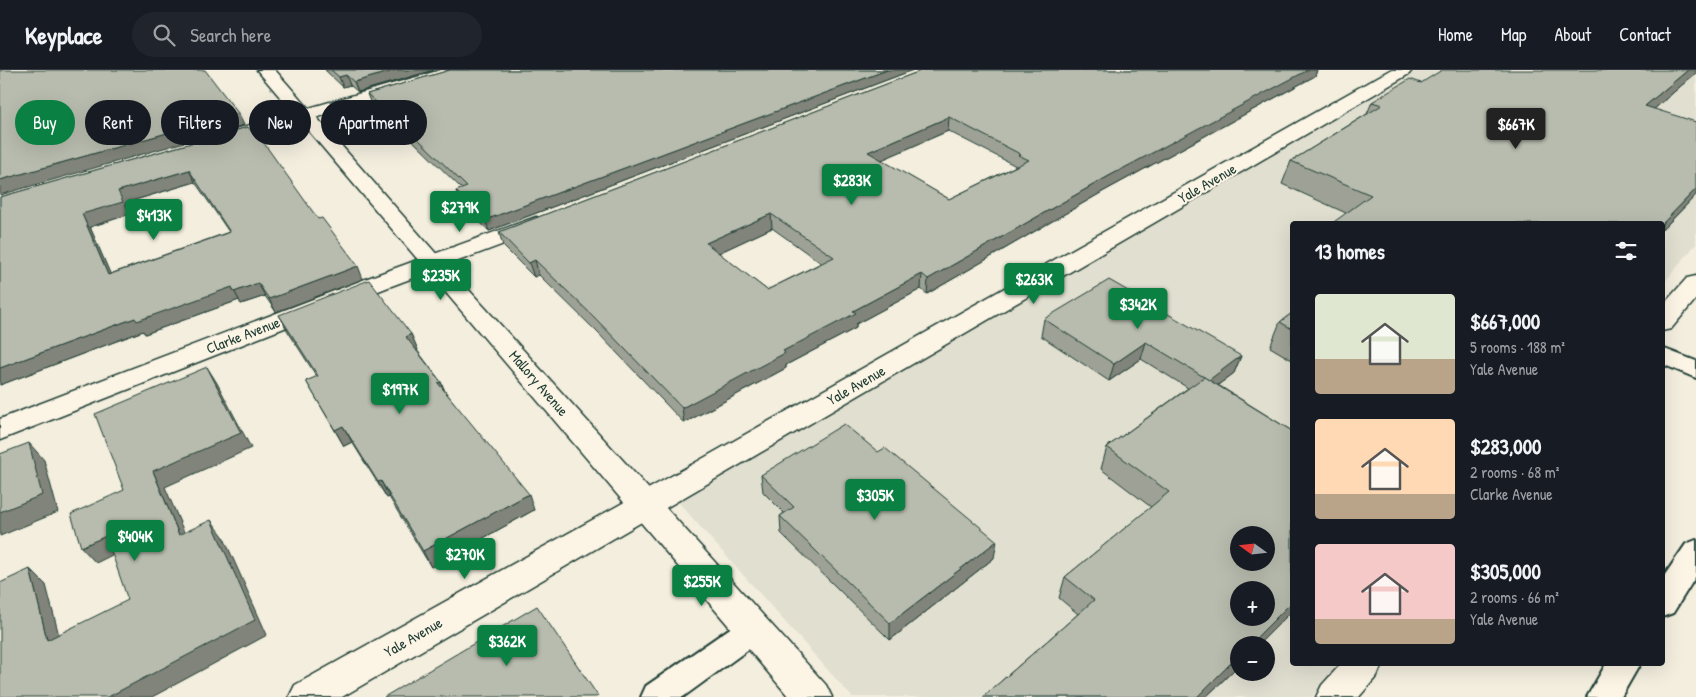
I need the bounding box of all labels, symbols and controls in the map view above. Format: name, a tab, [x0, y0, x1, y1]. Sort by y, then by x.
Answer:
search box	[132, 12, 482, 57]
text: Keyplace	[25, 19, 102, 51]
icon: search	[150, 21, 178, 49]
text: Search here	[190, 22, 271, 48]
text: Home	[1438, 22, 1473, 47]
text: Map	[1501, 22, 1526, 47]
text: About	[1554, 22, 1591, 47]
text: Contact	[1619, 22, 1671, 47]
chip: Buy	[15, 100, 75, 145]
chip: Rent	[85, 100, 151, 145]
chip: Filters	[161, 100, 239, 145]
chip: New	[249, 100, 311, 145]
chip: Apartment	[321, 100, 427, 145]
pin: $667K	[1481, 108, 1551, 150]
text: $667K	[1497, 113, 1535, 135]
street label: Yale Avenue	[1174, 158, 1240, 208]
pin: $283K	[817, 164, 887, 206]
text: $283K	[833, 169, 871, 191]
pin: $279K	[425, 190, 495, 233]
text: $279K	[441, 196, 479, 218]
pin: $413K	[119, 198, 189, 241]
text: $413K	[136, 204, 172, 226]
text: 13 homes	[1315, 237, 1385, 266]
icon: filters	[1612, 237, 1640, 265]
pin: $235K	[406, 258, 476, 301]
pin: $263K	[999, 262, 1069, 305]
text: $235K	[422, 264, 460, 286]
text: $263K	[1015, 268, 1053, 290]
pin: $342K	[1103, 288, 1173, 330]
text: $342K	[1119, 293, 1157, 315]
text: $667,000	[1470, 307, 1540, 336]
street label: Clarke Avenue	[203, 311, 283, 359]
icon: home	[1355, 314, 1415, 374]
text: 5 rooms · 188 m²	[1470, 336, 1565, 358]
street label: Mallory Avenue	[505, 346, 573, 420]
text: Yale Avenue	[1470, 358, 1538, 380]
street label: Yale Avenue	[823, 360, 889, 410]
pin: $197K	[365, 372, 435, 415]
text: $197K	[382, 378, 418, 400]
text: $283,000	[1470, 432, 1541, 461]
icon: home	[1355, 439, 1415, 499]
text: 2 rooms · 68 m²	[1470, 461, 1559, 483]
pin: $305K	[840, 478, 910, 521]
text: Clarke Avenue	[1470, 483, 1553, 505]
text: $305K	[856, 484, 894, 506]
pin: $404K	[100, 520, 170, 562]
text: $404K	[117, 525, 153, 547]
north arrow	[1230, 526, 1275, 571]
map controls	[1230, 526, 1275, 681]
pin: $270K	[430, 538, 500, 580]
text: $270K	[445, 543, 485, 565]
text: $305,000	[1470, 557, 1541, 586]
pin: $255K	[667, 564, 737, 607]
icon: home	[1355, 564, 1415, 624]
text: $255K	[683, 570, 721, 592]
button: +	[1230, 581, 1275, 626]
text: 2 rooms · 66 m²	[1470, 586, 1559, 608]
text: Yale Avenue	[1470, 608, 1538, 630]
street label: Yale Avenue	[380, 612, 446, 662]
pin: $362K	[472, 624, 542, 667]
text: $362K	[488, 630, 526, 652]
button: −	[1230, 636, 1275, 681]

